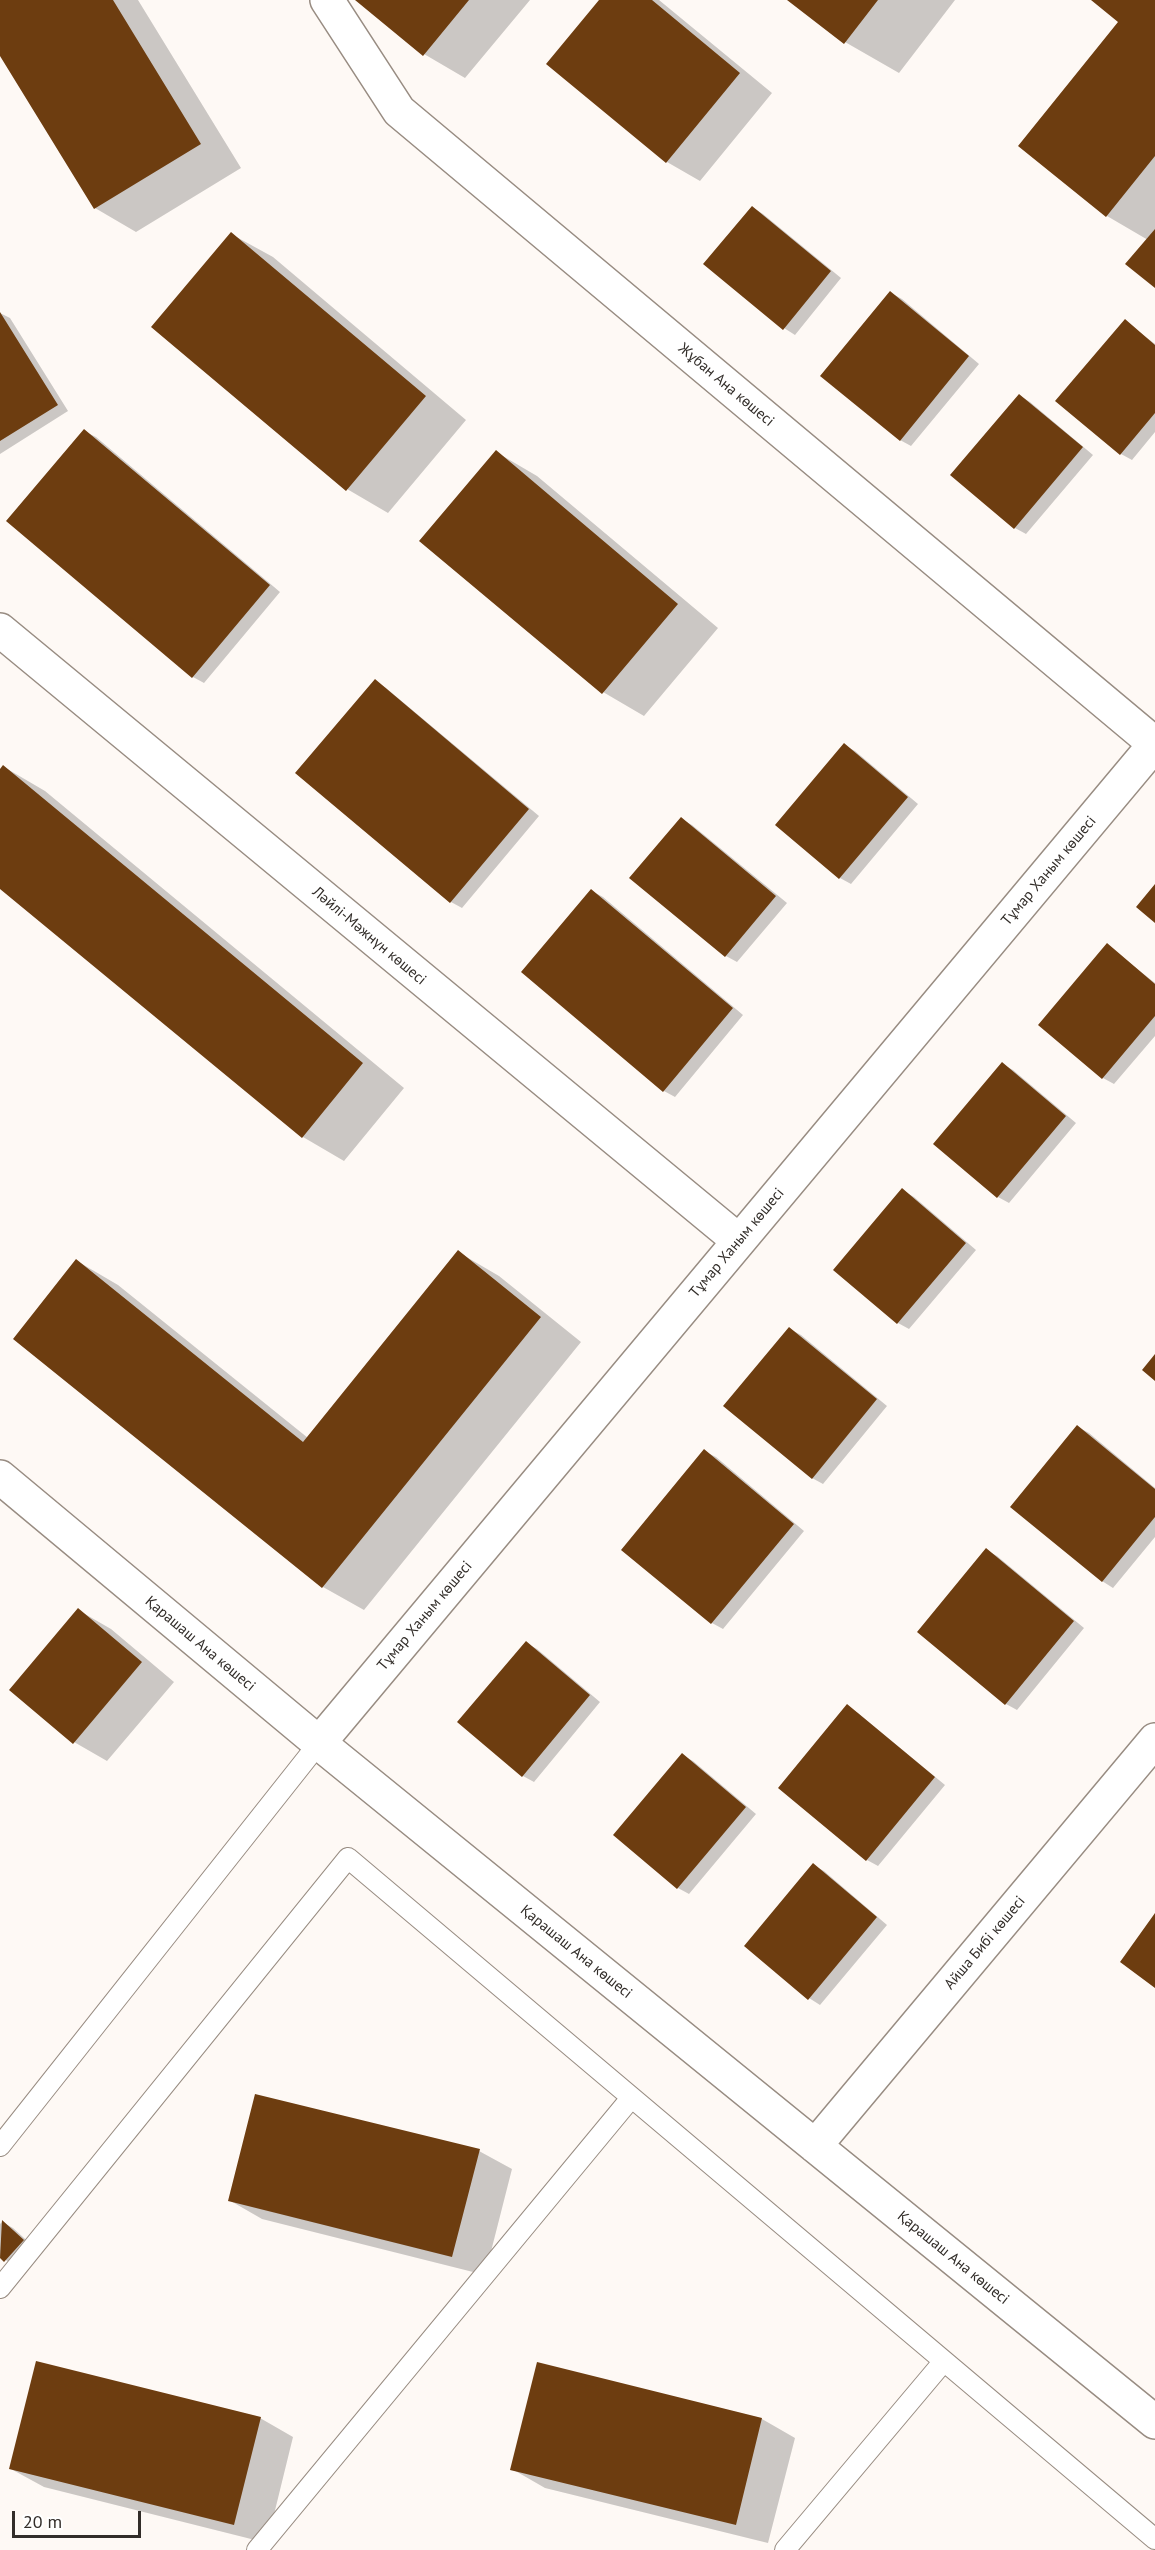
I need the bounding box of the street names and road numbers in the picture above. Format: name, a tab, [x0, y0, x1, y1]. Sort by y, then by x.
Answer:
street label: Жұбан Ана көшесі	[674, 340, 778, 430]
street label: Тұмар Ханым көшесі	[998, 813, 1100, 929]
street label: Ләйлі-Мәжнүн көшесі	[308, 883, 430, 989]
street label: Тұмар Ханым көшесі	[686, 1185, 788, 1301]
street label: Тұмар Ханым көшесі	[374, 1558, 476, 1674]
street label: Қарашаш Ана көшесі	[141, 1593, 259, 1695]
street label: Айша Бибі көшесі	[941, 1893, 1029, 1993]
street label: Қарашаш Ана көшесі	[517, 1901, 635, 2003]
street label: Қарашаш Ана көшесі	[894, 2207, 1012, 2309]

